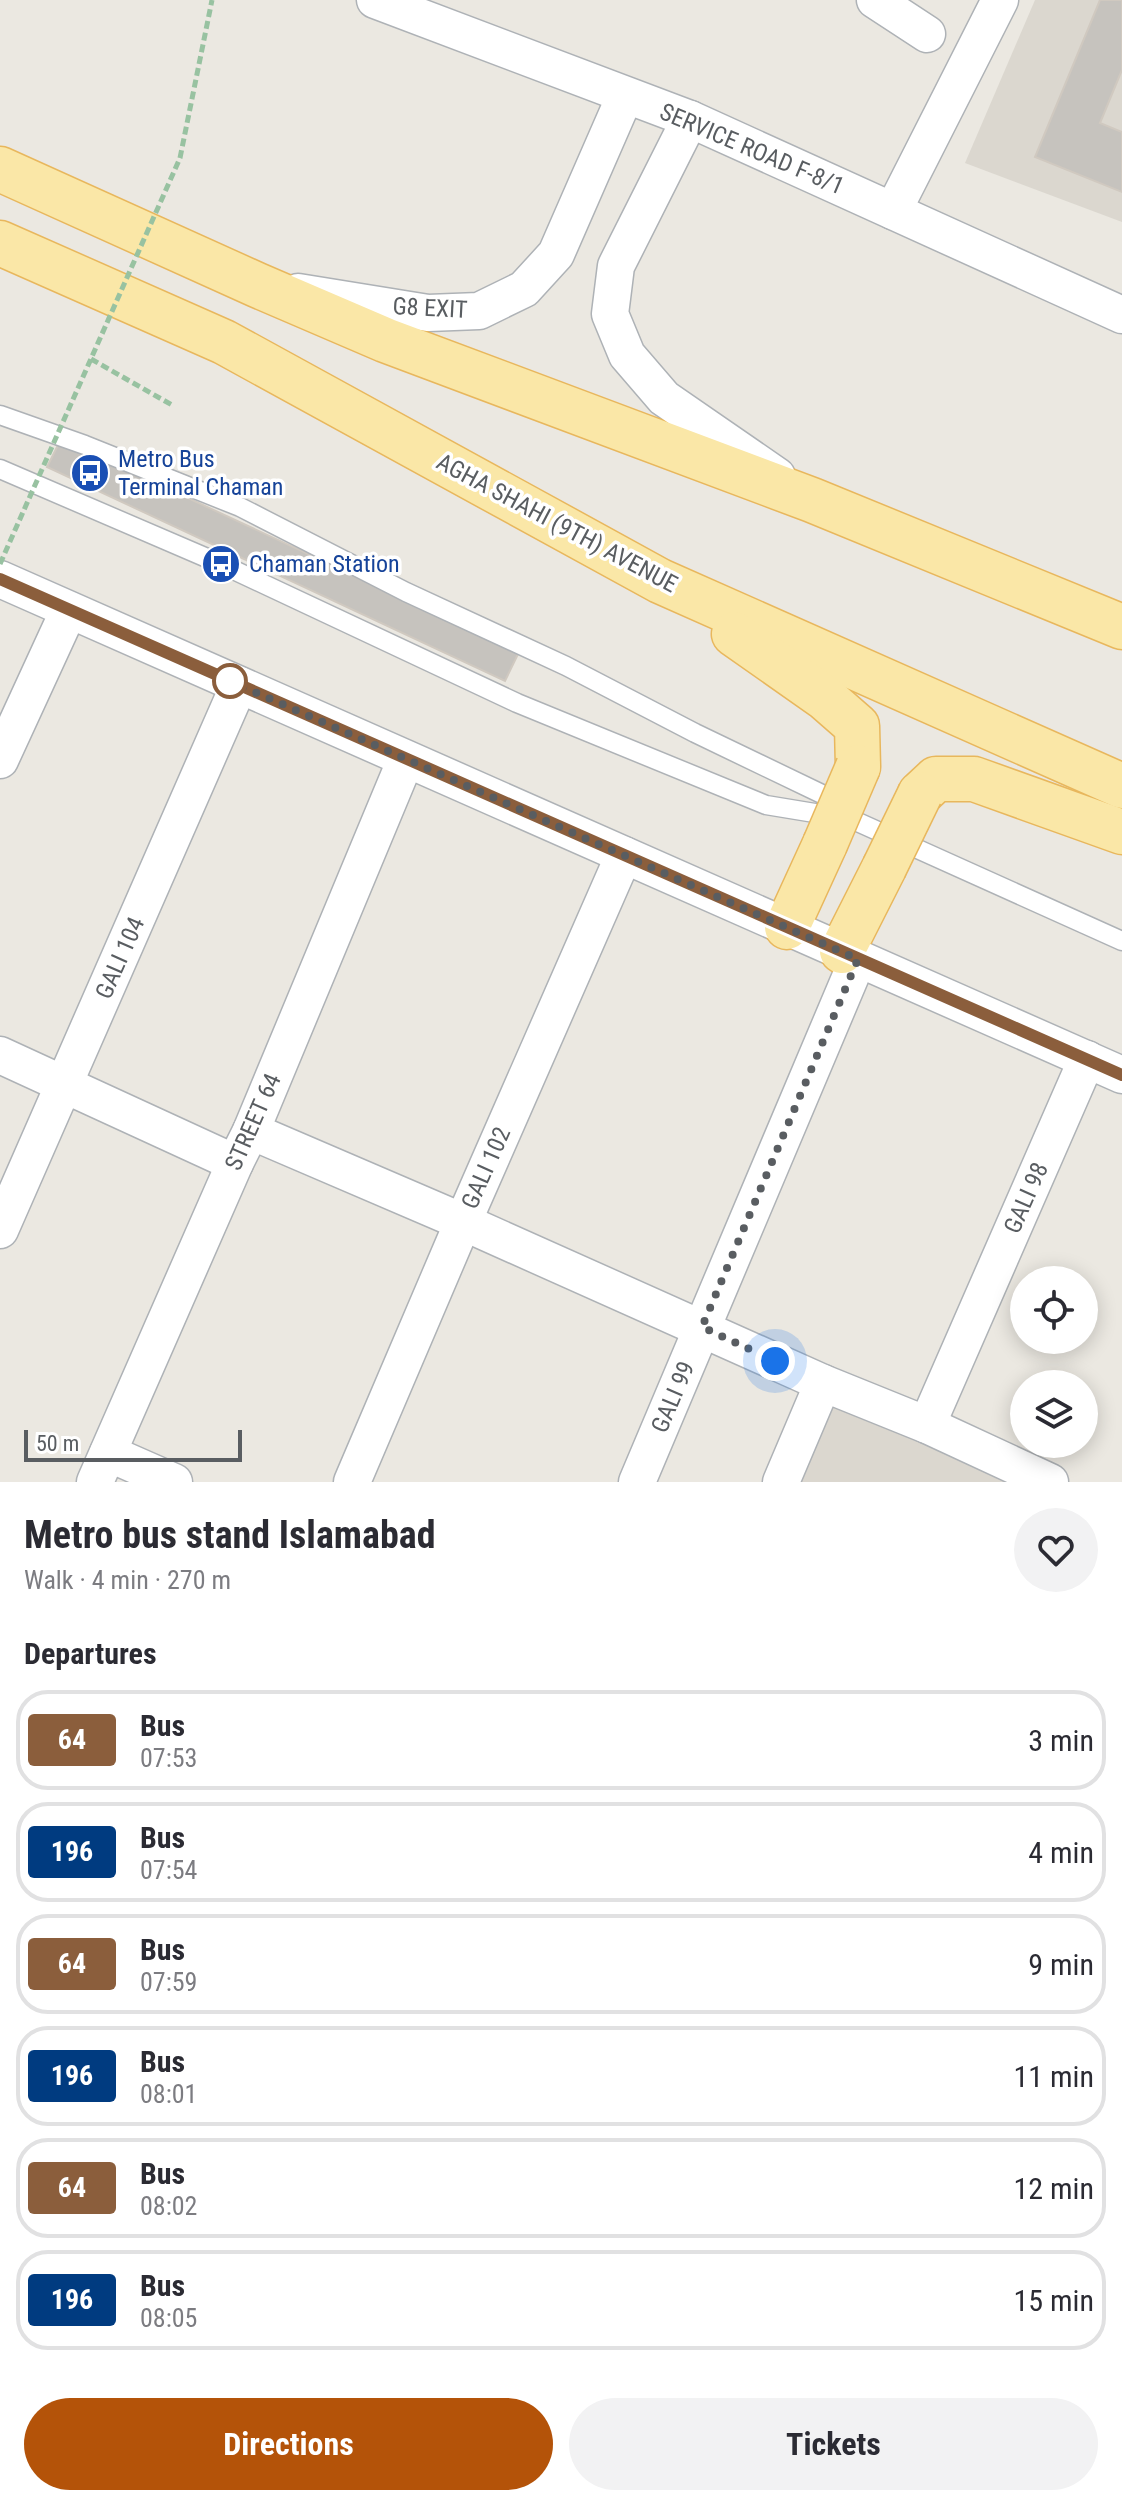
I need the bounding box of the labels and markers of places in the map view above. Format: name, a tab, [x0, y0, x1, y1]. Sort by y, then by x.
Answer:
place label: Metro Bus Terminal Chaman	[118, 445, 284, 501]
bus stop icon: Metro Bus Terminal Chaman	[69, 452, 111, 494]
bus stop icon: Chaman Station	[200, 543, 242, 585]
place label: Chaman Station	[249, 550, 400, 578]
unlabelled marker	[213, 664, 247, 698]

